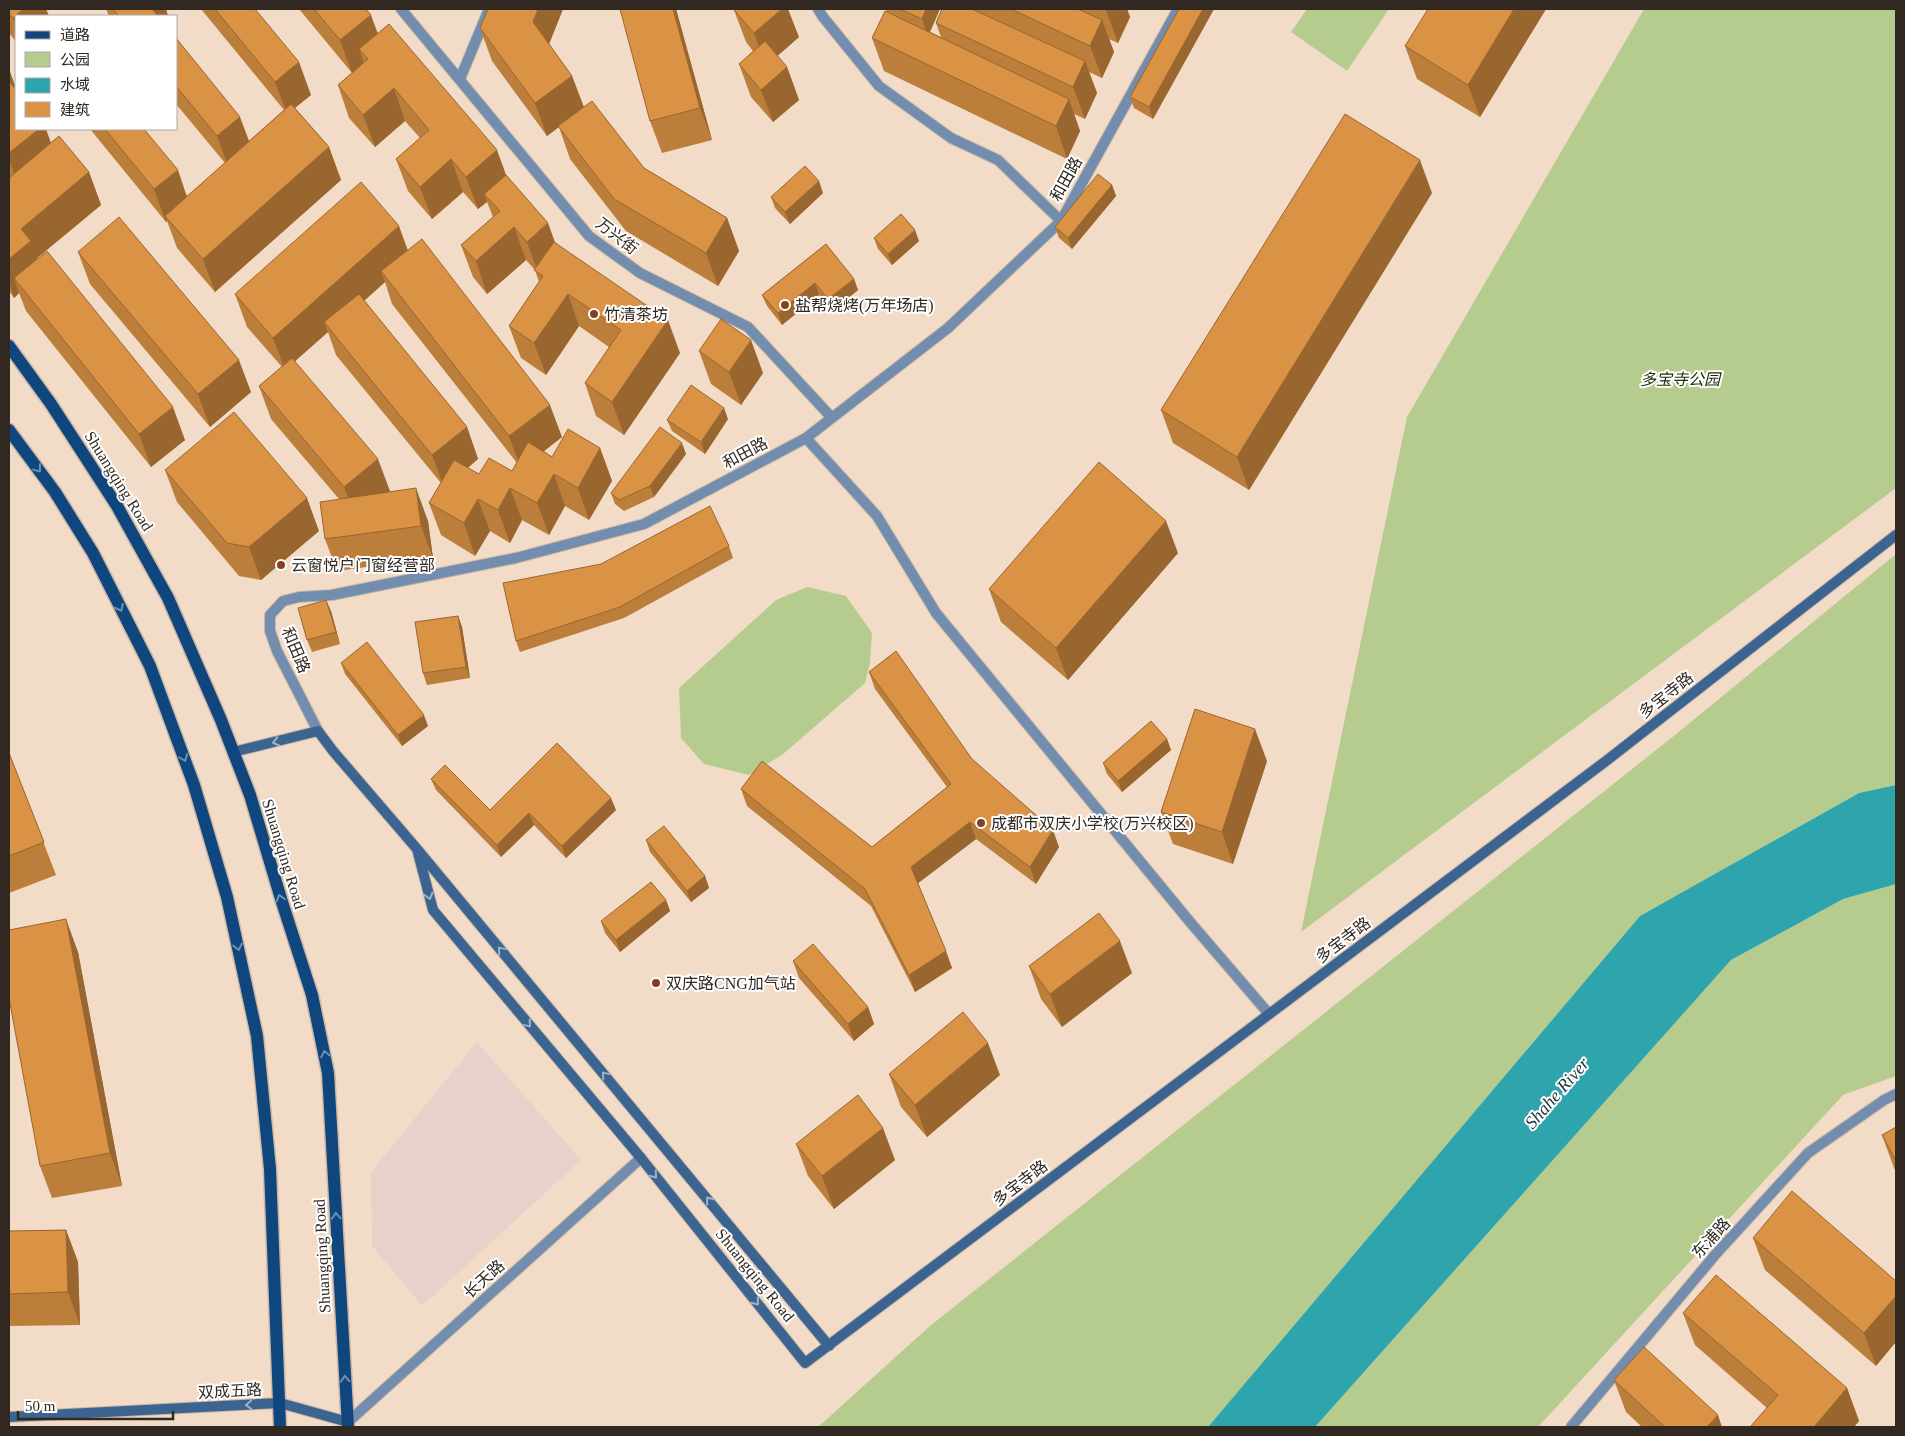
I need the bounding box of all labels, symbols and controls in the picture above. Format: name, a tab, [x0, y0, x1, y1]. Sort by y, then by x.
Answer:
legend	[15, 15, 178, 130]
text: 道路	[60, 27, 90, 43]
text: 公园	[60, 52, 90, 68]
text: 水域	[60, 77, 90, 93]
text: 建筑	[60, 102, 90, 118]
street label: 和田路	[1047, 154, 1085, 204]
street label: 万兴街	[593, 215, 641, 257]
place label: 盐帮烧烤(万年场店)	[795, 297, 934, 315]
marker: 盐帮烧烤(万年场店)	[779, 299, 791, 311]
place label: 竹清茶坊	[604, 306, 668, 323]
marker: 竹清茶坊	[588, 308, 600, 320]
park label: 多宝寺公园	[1640, 371, 1722, 388]
street label: Shuangqing Road	[81, 428, 156, 534]
street label: 和田路	[720, 434, 770, 472]
one-way arrow	[32, 463, 41, 473]
place label: 云窗悦户门窗经营部	[291, 557, 435, 574]
marker: 云窗悦户门窗经营部	[275, 559, 287, 571]
one-way arrow	[114, 603, 124, 612]
street label: 和田路	[279, 625, 313, 675]
street label: 多宝寺路	[1636, 669, 1696, 721]
one-way arrow	[272, 736, 280, 746]
one-way arrow	[178, 753, 188, 762]
street label: Shuangqing Road	[258, 797, 309, 911]
place label: 成都市双庆小学校(万兴校区)	[991, 815, 1194, 833]
marker: 成都市双庆小学校(万兴校区)	[975, 817, 987, 829]
one-way arrow	[424, 892, 434, 900]
one-way arrow	[276, 895, 286, 903]
street label: 多宝寺路	[1312, 914, 1374, 966]
one-way arrow	[232, 943, 243, 952]
one-way arrow	[499, 947, 507, 956]
place label: 双庆路CNG加气站	[666, 975, 796, 992]
marker: 双庆路CNG加气站	[650, 977, 662, 989]
one-way arrow	[522, 1018, 531, 1027]
one-way arrow	[320, 1050, 330, 1059]
water label: Shahe River	[1521, 1053, 1594, 1133]
one-way arrow	[603, 1072, 611, 1081]
street label: 多宝寺路	[989, 1157, 1051, 1209]
one-way arrow	[649, 1170, 658, 1179]
one-way arrow	[706, 1197, 714, 1206]
street label: Shuangqing Road	[311, 1198, 334, 1313]
one-way arrow	[330, 1212, 341, 1220]
street label: 东浦路	[1689, 1214, 1733, 1262]
street label: Shuangqing Road	[712, 1225, 798, 1325]
street label: 长天路	[460, 1257, 508, 1301]
one-way arrow	[750, 1297, 759, 1306]
one-way arrow	[339, 1374, 350, 1382]
street label: 双成五路	[198, 1381, 262, 1401]
scale bar	[18, 1388, 172, 1420]
text: 50 m	[25, 1398, 56, 1414]
one-way arrow	[244, 1400, 252, 1410]

